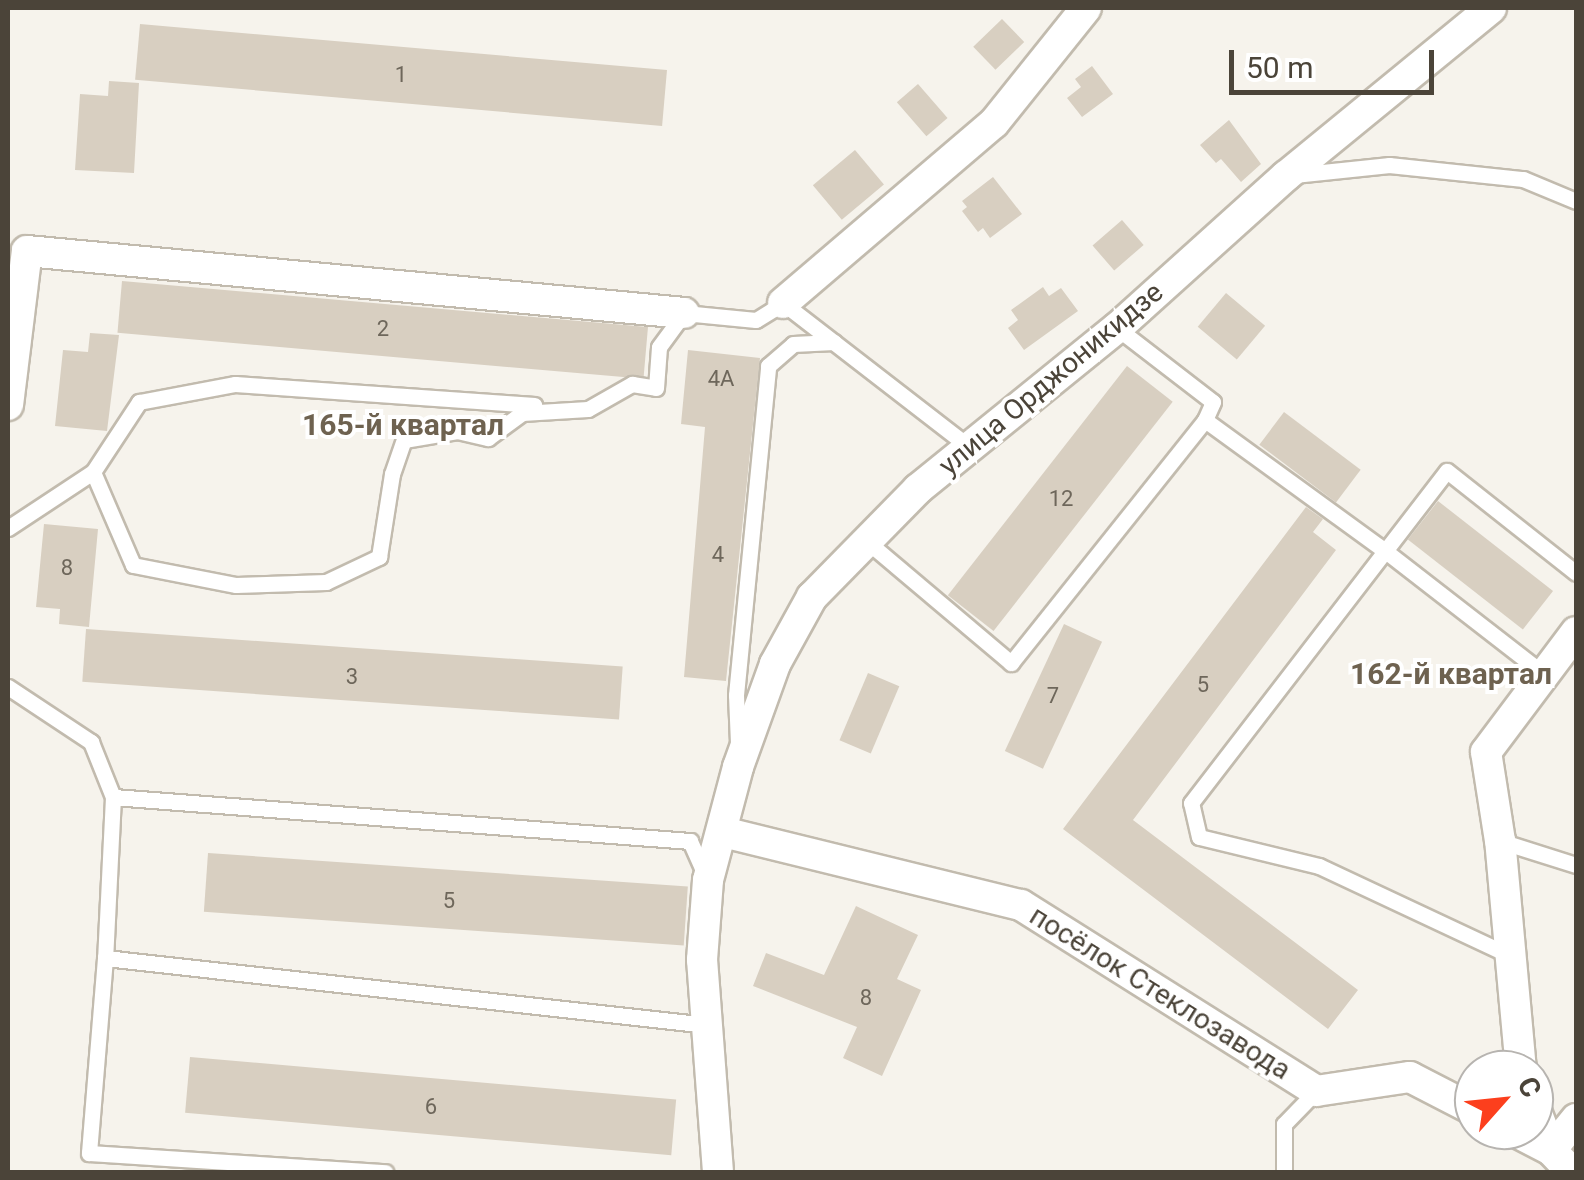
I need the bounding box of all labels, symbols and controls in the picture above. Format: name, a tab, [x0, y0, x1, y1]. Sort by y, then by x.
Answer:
scale bar	[1234, 30, 1439, 92]
text: 50 m	[1246, 50, 1313, 85]
house number: 1	[395, 62, 407, 88]
street label: улица Орджоникидзе	[932, 275, 1170, 483]
house number: 2	[377, 316, 389, 342]
house number: 4А	[708, 366, 734, 392]
district label: 165-й квартал	[302, 407, 504, 443]
house number: 12	[1049, 486, 1073, 512]
house number: 4	[712, 542, 724, 568]
house number: 8	[61, 555, 73, 581]
district label: 162-й квартал	[1350, 656, 1552, 692]
house number: 3	[346, 664, 358, 690]
house number: 5	[1197, 672, 1209, 698]
house number: 7	[1047, 683, 1059, 709]
house number: 5	[443, 888, 455, 914]
street label: посёлок Стеклозавода	[1023, 899, 1297, 1087]
house number: 8	[860, 985, 872, 1011]
north arrow	[1454, 1050, 1554, 1150]
text: С	[1511, 1071, 1548, 1103]
house number: 6	[425, 1094, 437, 1120]

